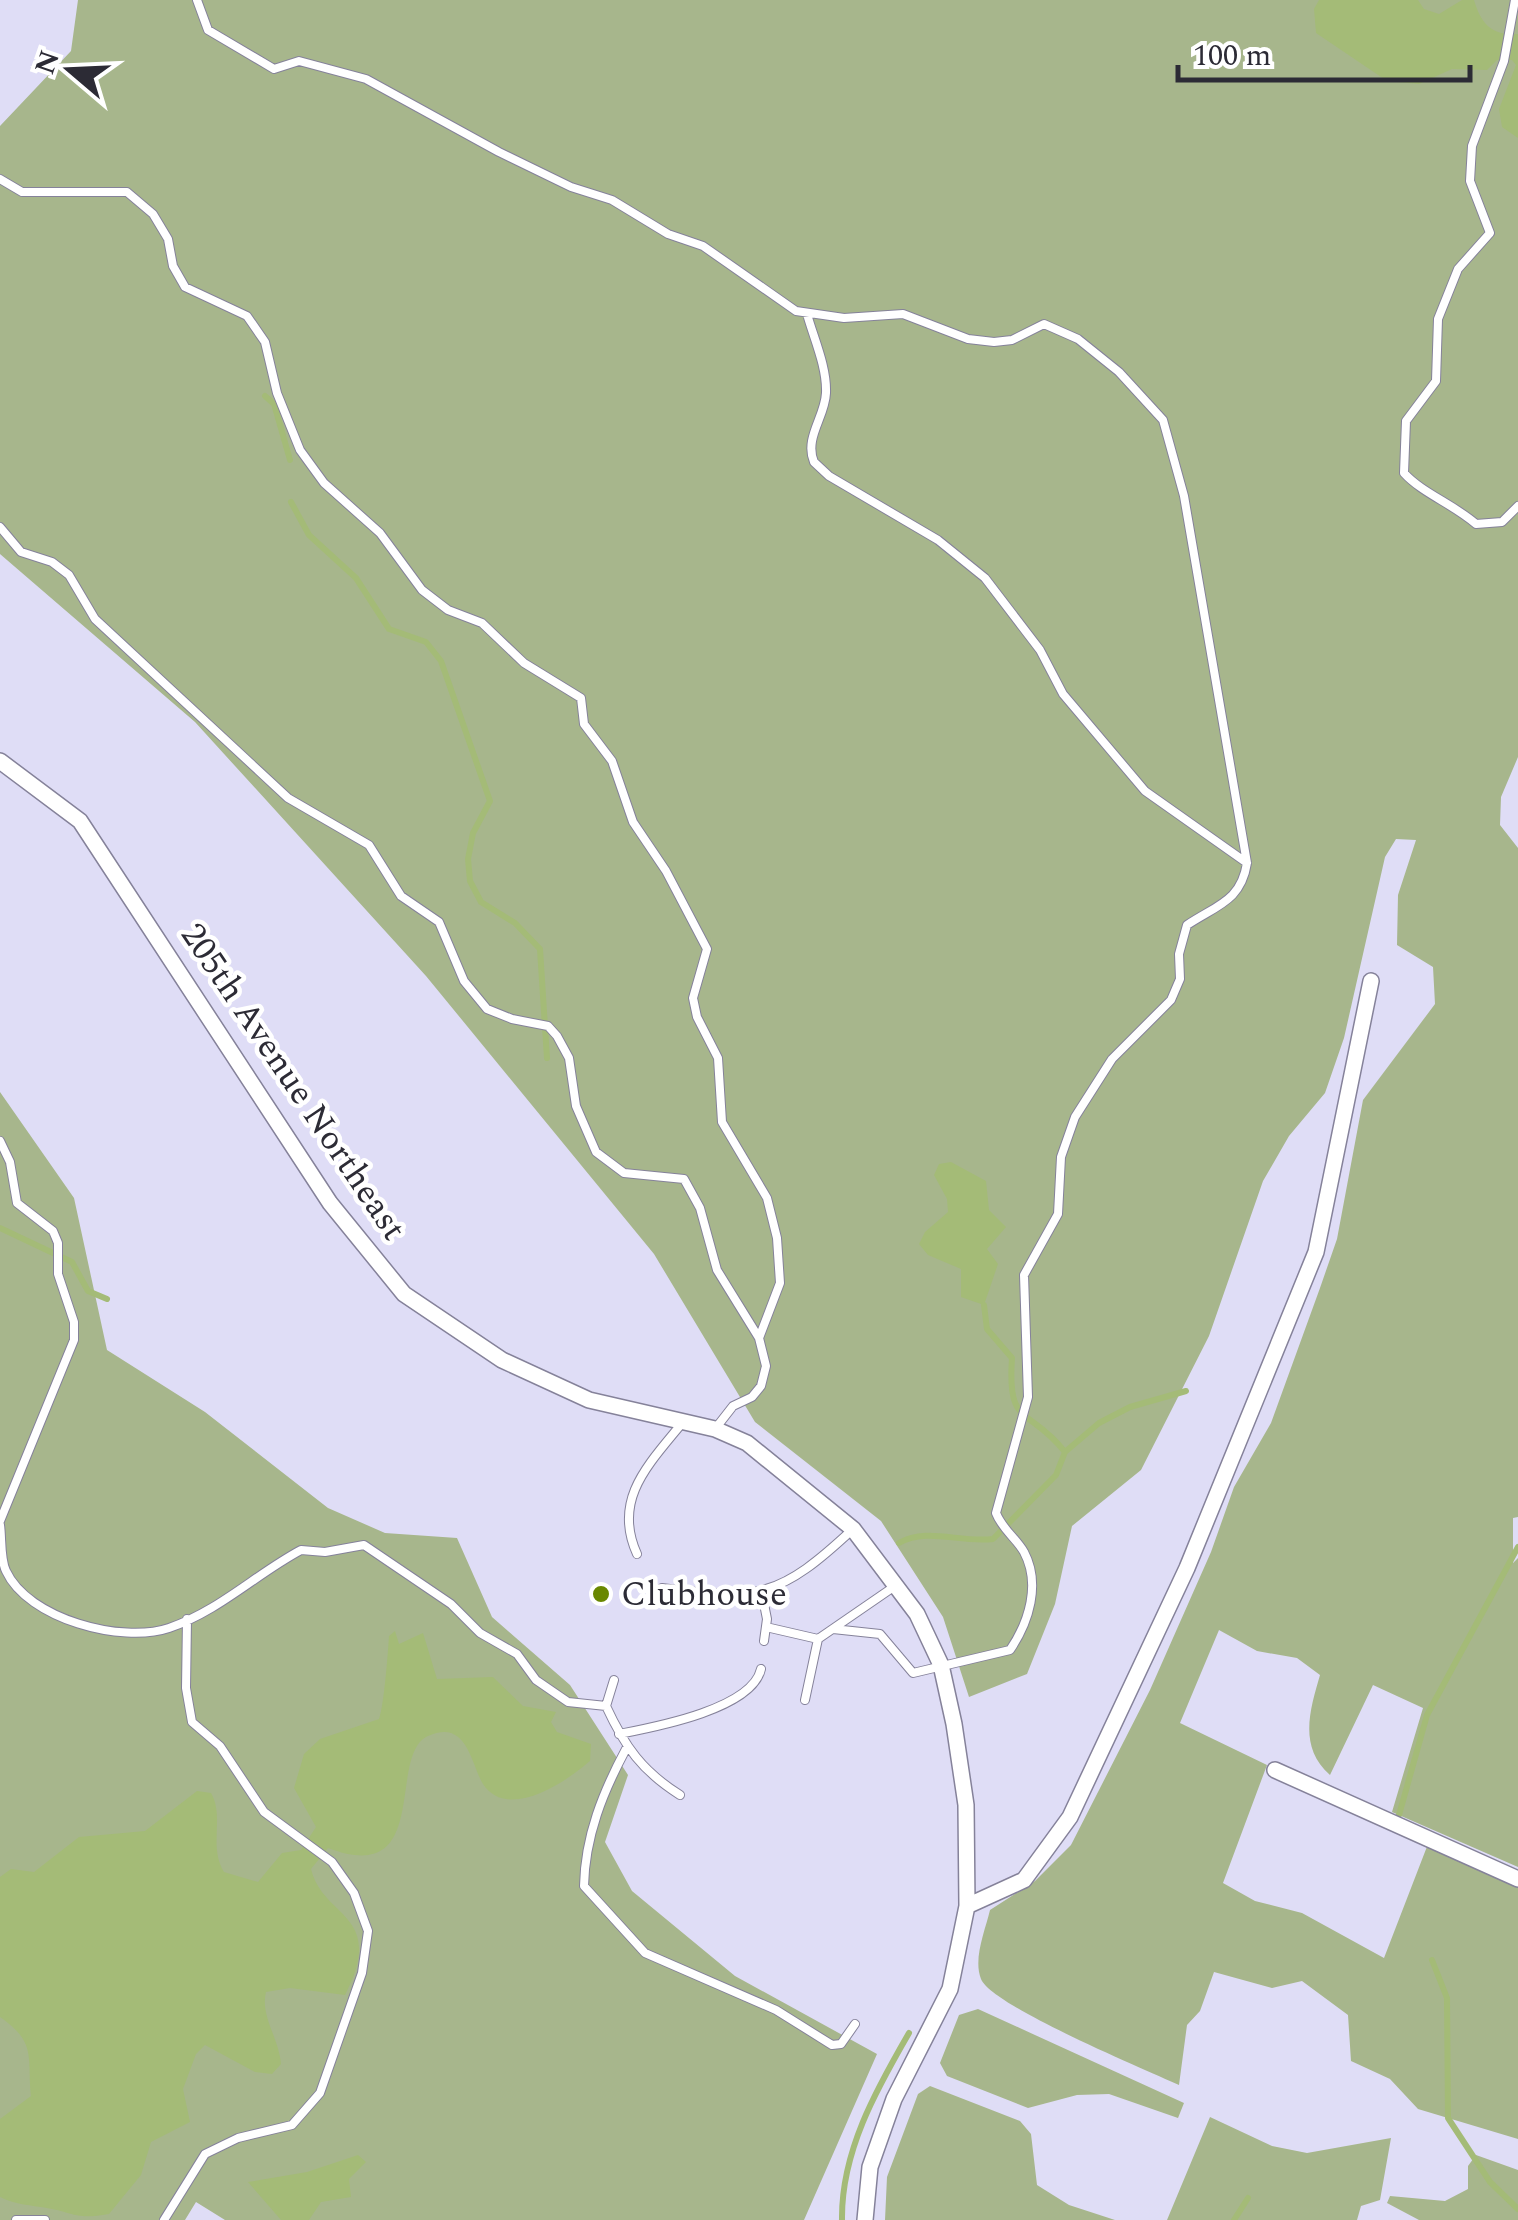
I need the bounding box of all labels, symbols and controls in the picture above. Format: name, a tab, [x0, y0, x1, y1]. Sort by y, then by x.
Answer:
north arrow	[20, 20, 120, 120]
scale bar	[1178, 20, 1470, 82]
text: 100 m	[1193, 33, 1271, 79]
text: N	[24, 45, 72, 80]
street label: 205th Avenue Northeast	[167, 912, 419, 1252]
place label: Clubhouse	[621, 1568, 787, 1621]
marker: Clubhouse	[590, 1583, 612, 1605]

